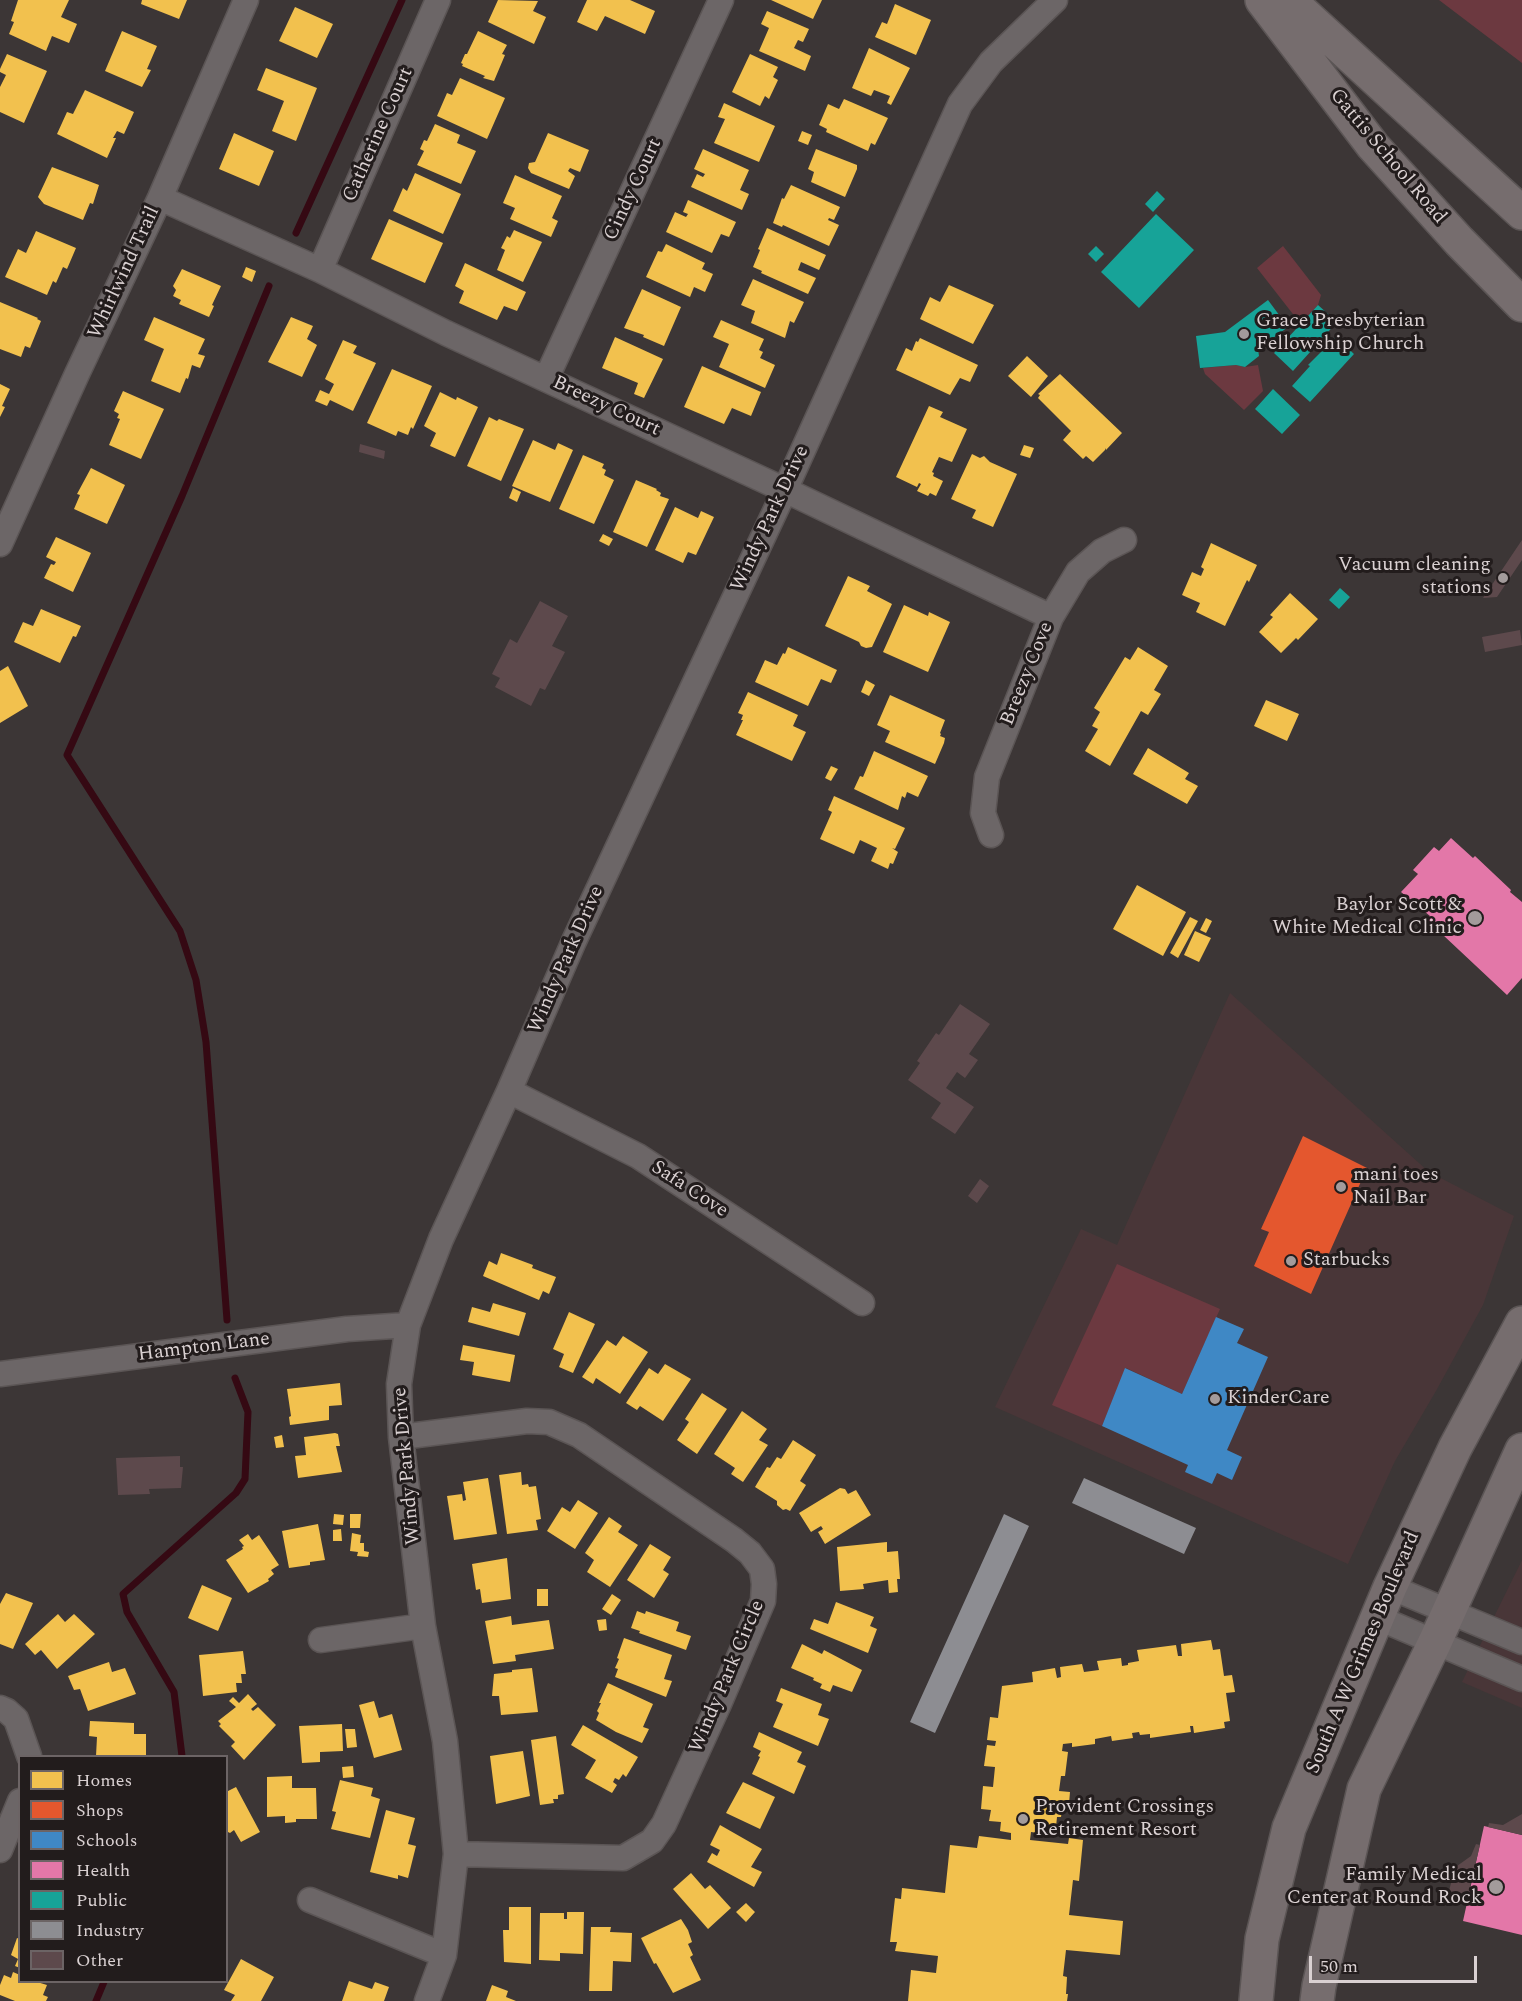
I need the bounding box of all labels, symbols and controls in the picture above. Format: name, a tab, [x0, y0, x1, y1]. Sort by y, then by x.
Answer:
street label: Catherine Court	[339, 64, 419, 206]
street label: Gattis School Road	[1323, 85, 1451, 229]
street label: Cindy Court	[600, 135, 668, 245]
street label: Whirlwind Trail	[84, 203, 166, 343]
place label: Grace Presbyterian Fellowship Church	[1256, 310, 1425, 357]
marker: Grace Presbyterian Fellowship Church	[1237, 327, 1251, 341]
street label: Breezy Court	[548, 372, 664, 442]
street label: Windy Park Drive	[727, 442, 815, 596]
place label: Vacuum cleaning stations	[1338, 554, 1491, 601]
marker: Vacuum cleaning stations	[1496, 571, 1510, 585]
street label: Breezy Cove	[996, 619, 1060, 729]
street label: Windy Park Drive	[524, 883, 610, 1037]
place label: Baylor Scott & White Medical Clinic	[1272, 894, 1462, 941]
marker: Baylor Scott & White Medical Clinic	[1466, 909, 1484, 927]
street label: Safa Cove	[646, 1156, 732, 1224]
place label: mani toes Nail Bar	[1353, 1164, 1439, 1211]
marker: mani toes Nail Bar	[1334, 1180, 1348, 1194]
place label: Starbucks	[1303, 1249, 1390, 1273]
marker: Starbucks	[1284, 1254, 1298, 1268]
street label: Hampton Lane	[137, 1328, 271, 1368]
street label: Windy Park Drive	[389, 1386, 427, 1546]
place label: KinderCare	[1227, 1387, 1330, 1411]
marker: KinderCare	[1208, 1392, 1222, 1406]
street label: South A W Grimes Boulevard	[1302, 1528, 1426, 1778]
street label: Windy Park Circle	[685, 1597, 771, 1757]
legend	[18, 1755, 228, 1983]
text: Homes	[76, 1767, 132, 1794]
place label: Provident Crossings Retirement Resort	[1035, 1796, 1214, 1843]
text: Shops	[76, 1797, 124, 1824]
marker: Provident Crossings Retirement Resort	[1016, 1812, 1030, 1826]
text: Schools	[76, 1827, 138, 1854]
text: Health	[76, 1857, 130, 1884]
place label: Family Medical Center at Round Rock	[1287, 1864, 1482, 1911]
marker: Family Medical Center at Round Rock	[1487, 1878, 1505, 1896]
text: Public	[76, 1887, 127, 1914]
text: Industry	[76, 1917, 144, 1944]
scale bar	[1312, 1944, 1480, 1982]
text: Other	[76, 1947, 123, 1974]
text: 50 m	[1320, 1953, 1358, 1980]

